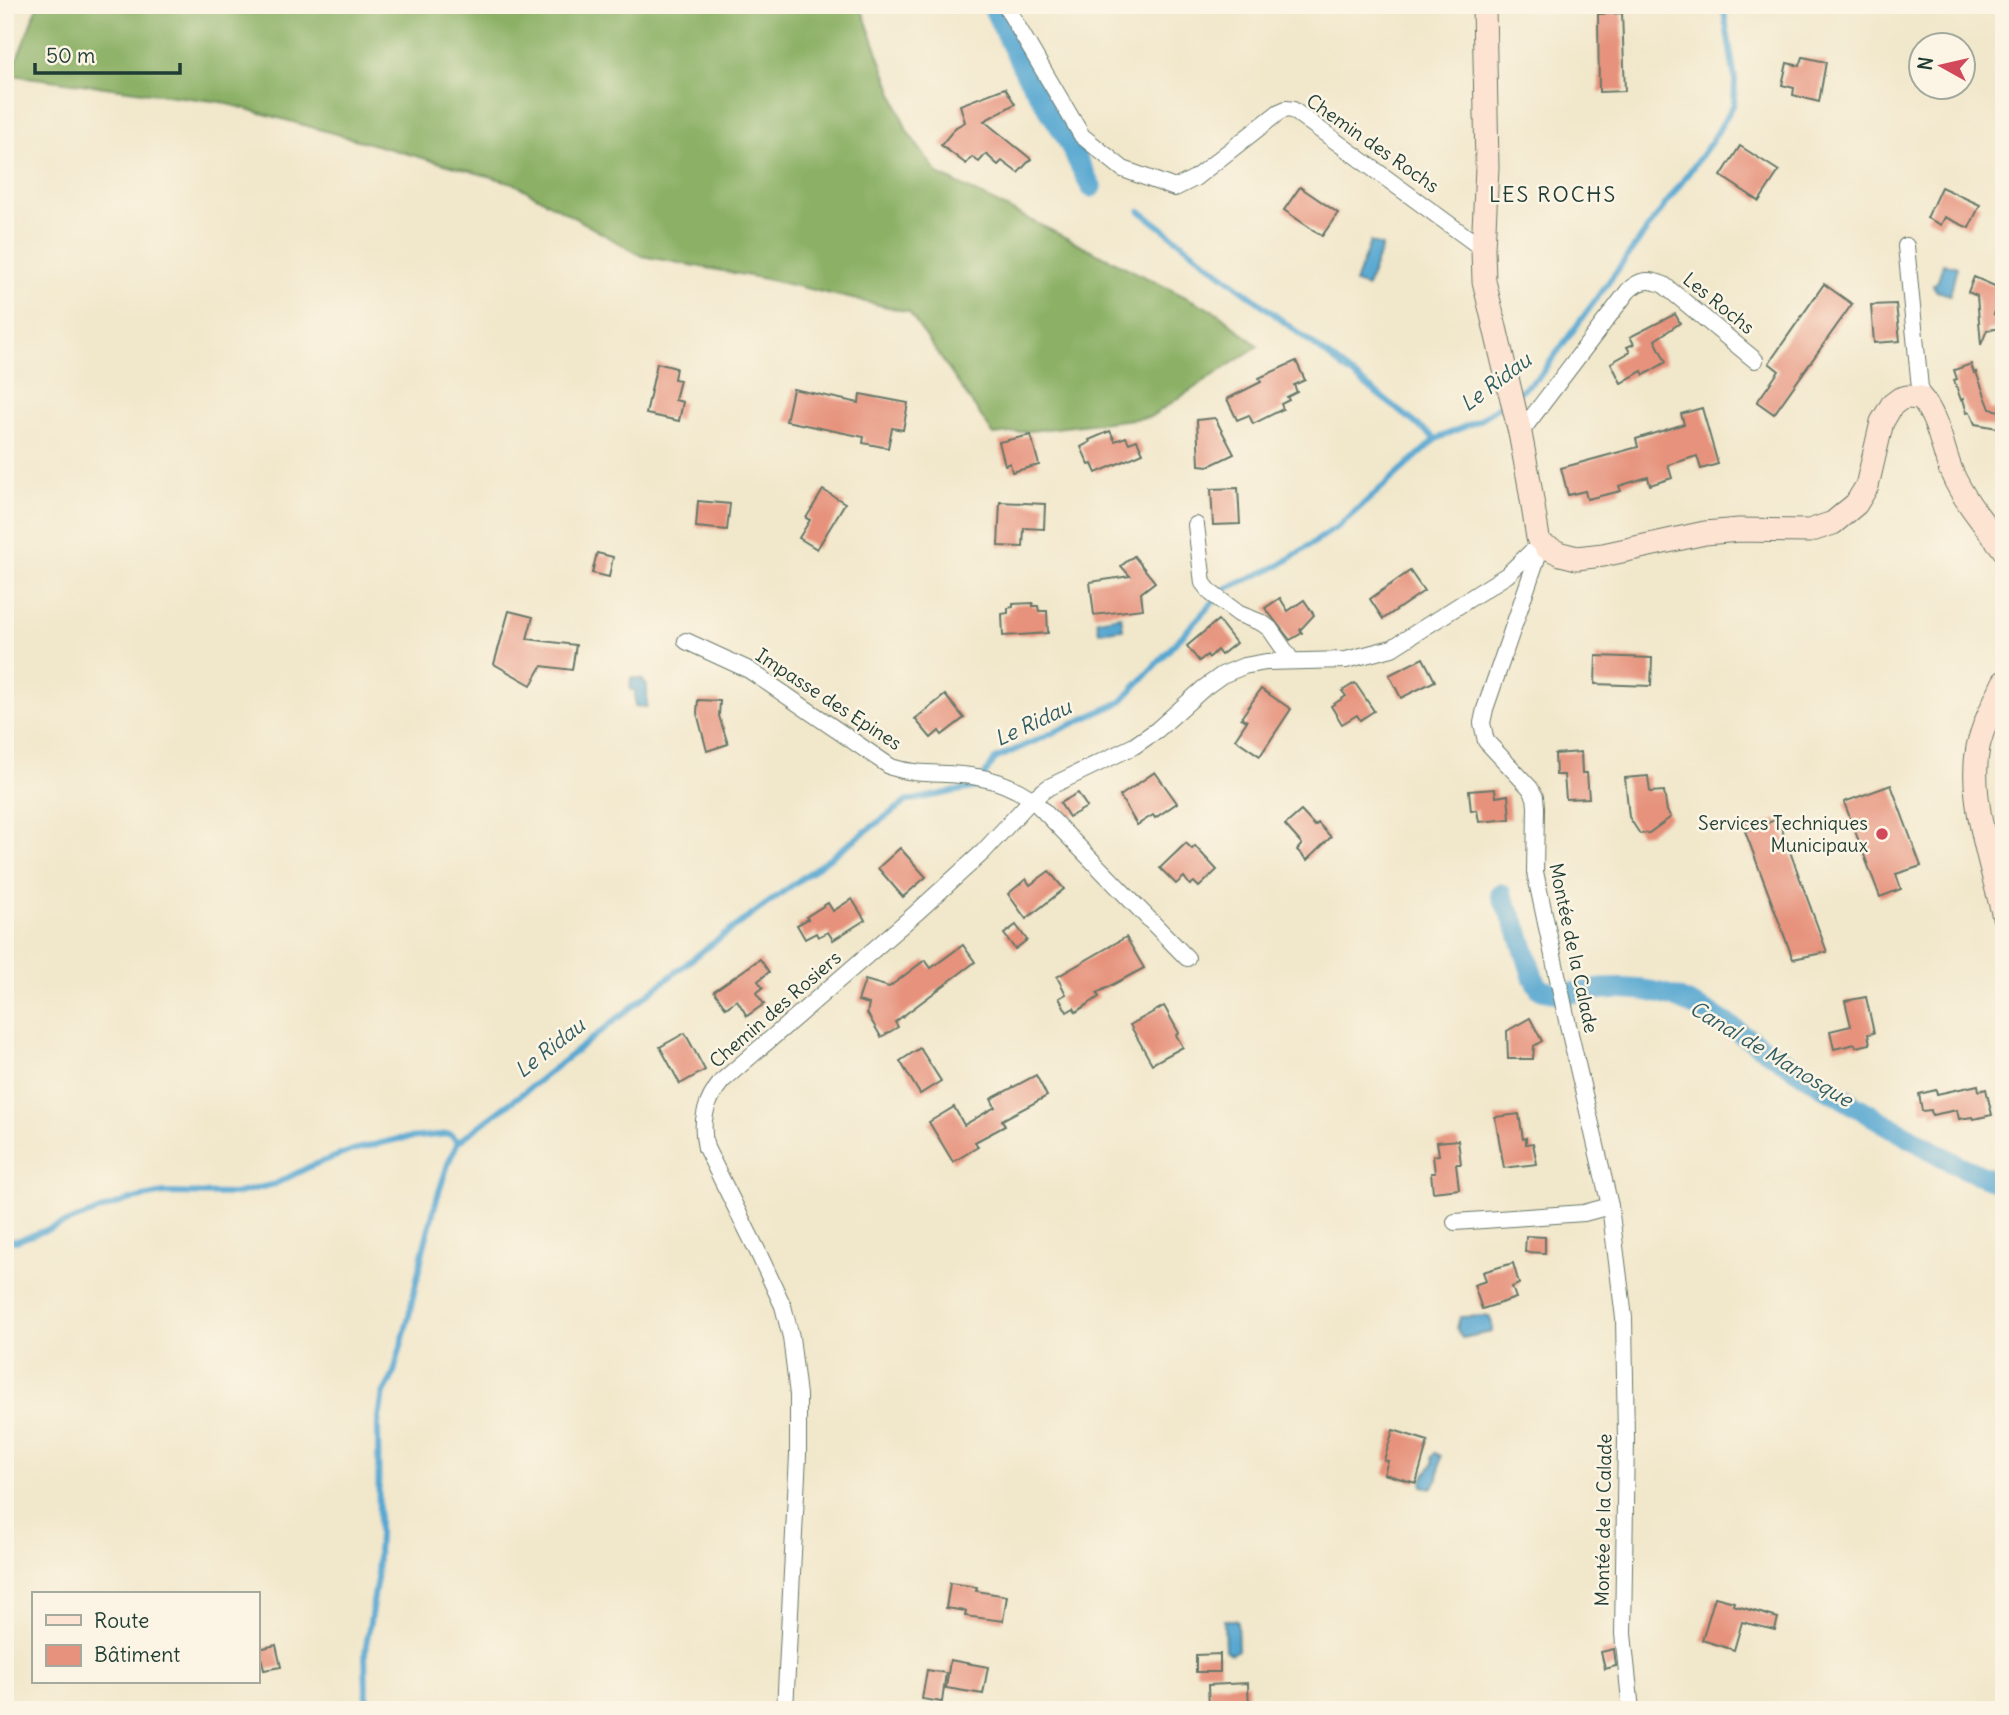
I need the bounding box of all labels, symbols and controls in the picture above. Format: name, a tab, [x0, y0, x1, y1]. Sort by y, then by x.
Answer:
scale bar	[35, 32, 180, 76]
north arrow	[1908, 32, 1978, 102]
text: 50 m	[46, 42, 95, 69]
text: N	[1912, 55, 1938, 72]
street label: Chemin des Rochs	[1302, 88, 1444, 198]
district label: LES ROCHS	[1489, 181, 1617, 208]
street label: Les Rochs	[1678, 267, 1760, 339]
water label: Le Ridau	[1455, 345, 1538, 417]
street label: Impasse des Epines	[752, 643, 906, 755]
water label: Le Ridau	[990, 692, 1077, 752]
place label: Services Techniques Municipaux	[1698, 811, 1869, 857]
marker: Services Techniques Municipaux	[1874, 826, 1890, 842]
street label: Montée de la Calade	[1544, 861, 1604, 1035]
street label: Chemin des Rosiers	[704, 945, 846, 1073]
water label: Canal de Manosque	[1685, 994, 1859, 1114]
water label: Le Ridau	[509, 1011, 592, 1083]
street label: Montée de la Calade	[1589, 1433, 1617, 1607]
legend	[32, 1592, 259, 1684]
text: Route	[94, 1607, 149, 1634]
text: Bâtiment	[94, 1641, 180, 1668]

